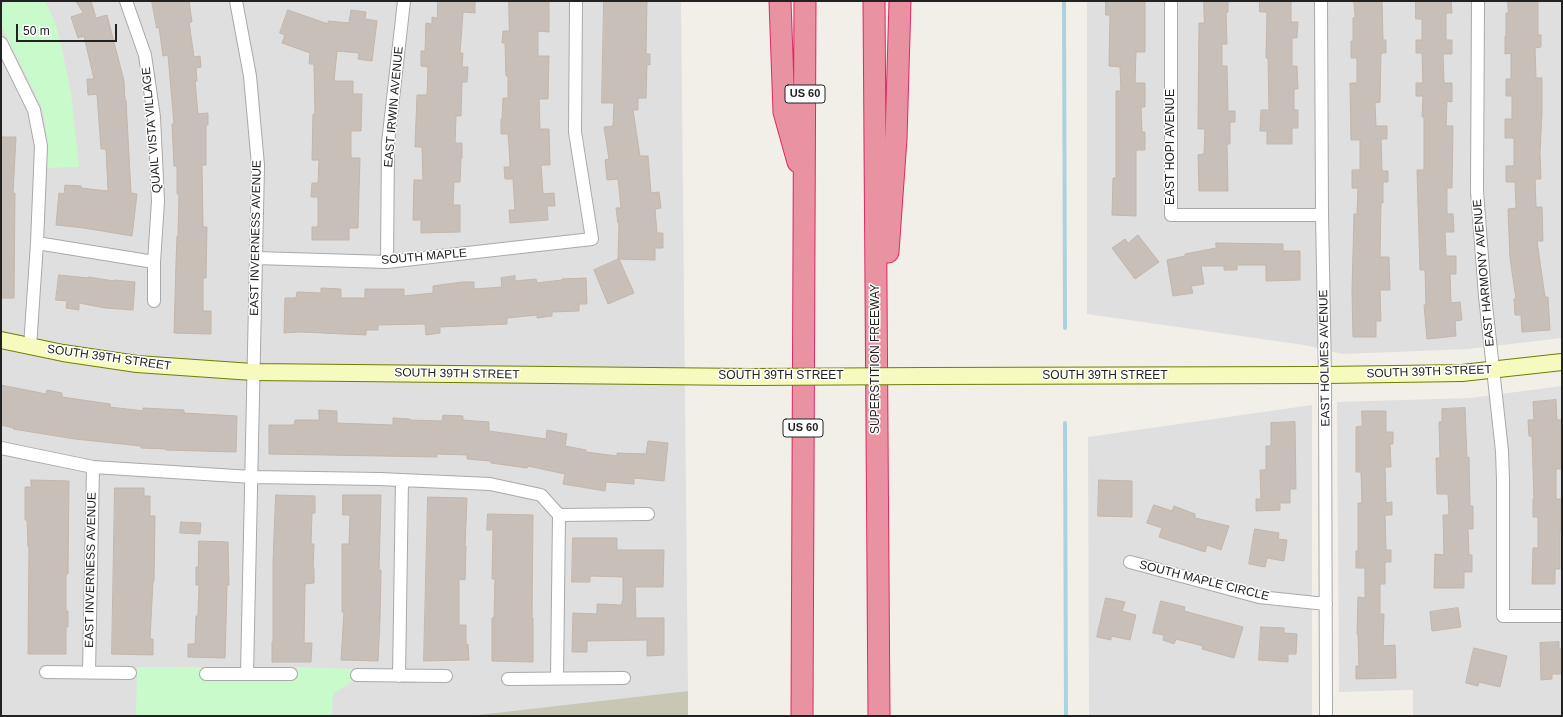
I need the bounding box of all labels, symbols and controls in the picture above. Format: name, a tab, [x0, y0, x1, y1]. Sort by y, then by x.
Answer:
scale bar	[18, 16, 119, 42]
text: 50 m	[23, 24, 50, 38]
street label: EAST IRWIN AVENUE	[382, 46, 406, 168]
street label: QUAIL VISTA VILLAGE	[139, 66, 165, 194]
road number: US 60	[785, 85, 825, 103]
street label: EAST HOPI AVENUE	[1164, 89, 1178, 205]
street label: EAST INVERNESS AVENUE	[247, 160, 265, 316]
street label: EAST HARMONY AVENUE	[1470, 199, 1498, 347]
street label: SOUTH MAPLE	[381, 246, 467, 268]
street label: SUPERSTITION FREEWAY	[869, 284, 883, 434]
street label: EAST HOLMES AVENUE	[1317, 289, 1333, 427]
street label: SOUTH 39TH STREET	[46, 342, 172, 374]
street label: SOUTH 39TH STREET	[1366, 363, 1492, 381]
street label: SOUTH 39TH STREET	[394, 366, 520, 382]
street label: SOUTH 39TH STREET	[718, 369, 844, 383]
street label: SOUTH 39TH STREET	[1042, 369, 1168, 383]
road number: US 60	[783, 419, 823, 437]
street label: EAST INVERNESS AVENUE	[82, 492, 100, 648]
street label: SOUTH MAPLE CIRCLE	[1138, 558, 1270, 604]

